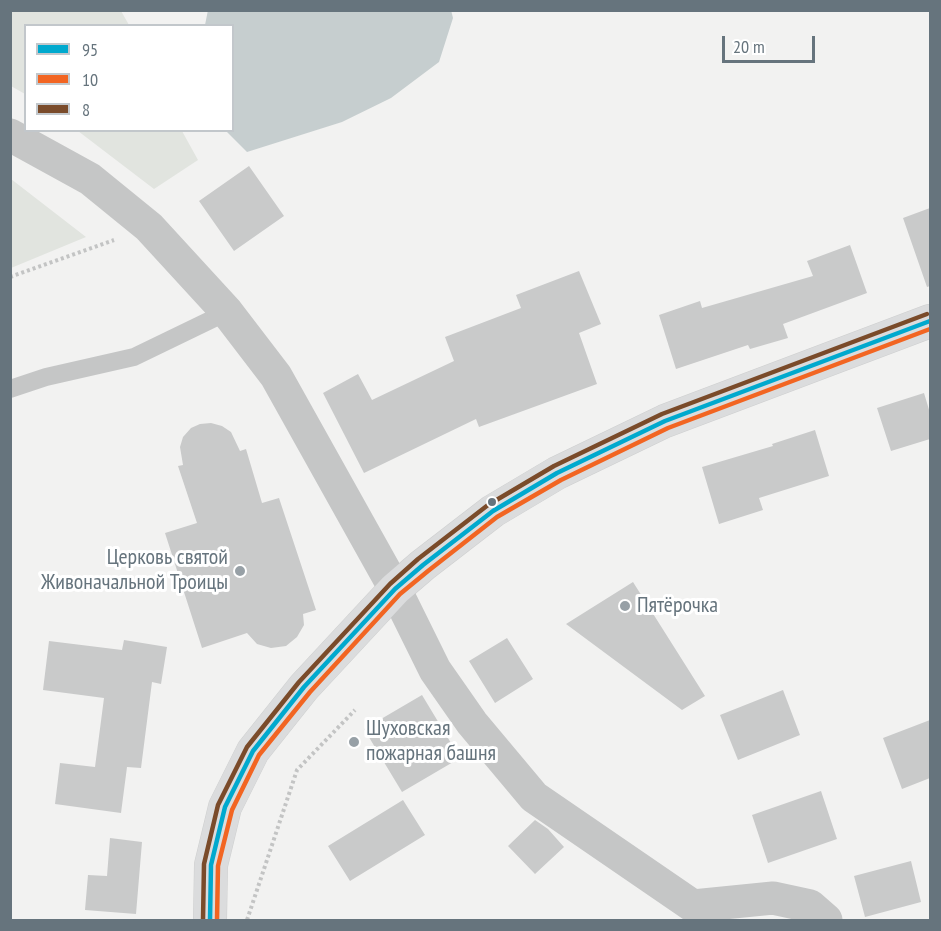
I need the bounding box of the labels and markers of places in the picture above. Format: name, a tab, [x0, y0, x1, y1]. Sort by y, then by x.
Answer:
unlabelled marker	[486, 496, 498, 508]
place label: Церковь святой Живоначальной Троицы	[41, 545, 228, 596]
marker: Церковь святой Живоначальной Троицы	[233, 564, 247, 578]
place label: Пятёрочка	[637, 593, 718, 619]
marker: Пятёрочка	[618, 599, 632, 613]
place label: Шуховская пожарная башня	[366, 716, 496, 768]
marker: Шуховская пожарная башня	[347, 735, 361, 749]

